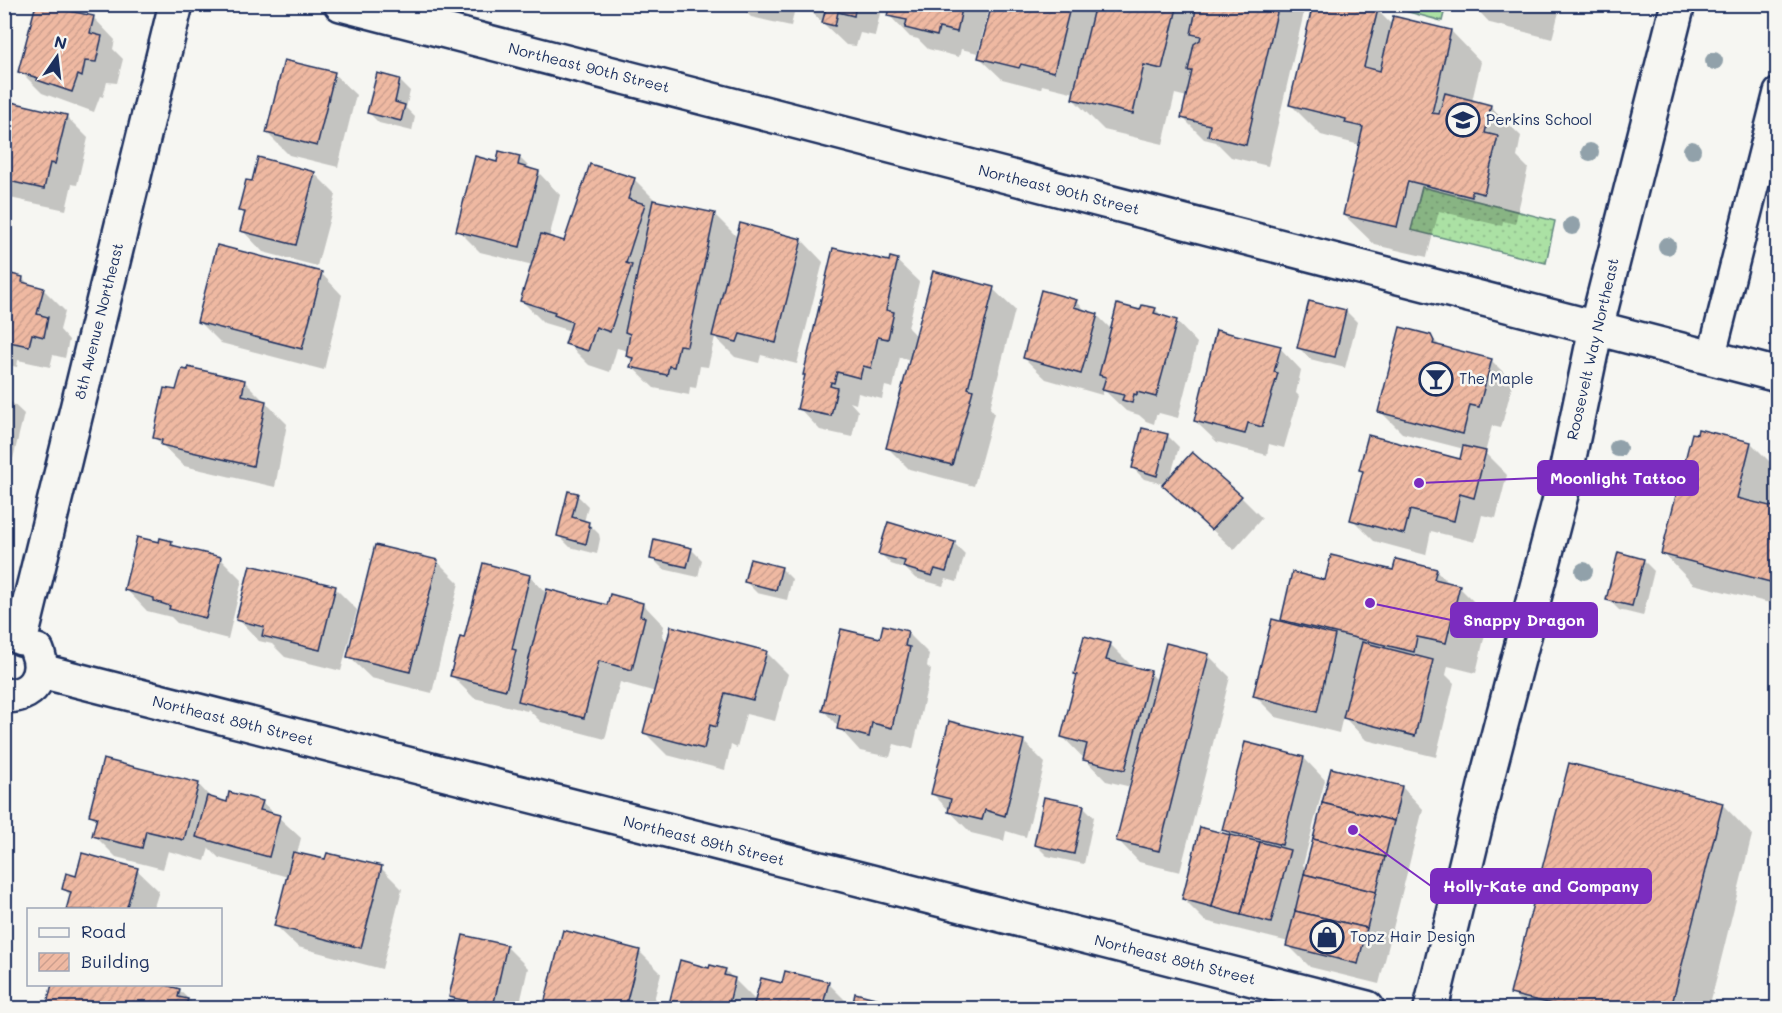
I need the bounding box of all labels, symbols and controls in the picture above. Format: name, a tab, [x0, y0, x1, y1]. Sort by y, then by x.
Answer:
north arrow	[27, 27, 87, 87]
text: N	[52, 30, 69, 54]
street label: Northeast 90th Street	[506, 37, 672, 97]
school or university icon: Perkins School	[1445, 102, 1481, 138]
place label: Perkins School	[1486, 109, 1592, 129]
street label: Northeast 90th Street	[976, 159, 1142, 219]
street label: 8th Avenue Northeast	[69, 240, 127, 401]
street label: Roosevelt Way Northeast	[1561, 256, 1623, 442]
bar icon: The Maple	[1418, 361, 1454, 397]
place label: The Maple	[1459, 368, 1534, 388]
callout: Moonlight Tattoo	[1538, 461, 1698, 495]
text: Moonlight Tattoo	[1550, 467, 1686, 488]
callout: Snappy Dragon	[1451, 603, 1597, 637]
text: Snappy Dragon	[1463, 609, 1585, 630]
street label: Northeast 89th Street	[151, 690, 316, 750]
street label: Northeast 89th Street	[622, 810, 787, 870]
callout: Holly-Kate and Company	[1431, 869, 1651, 903]
text: Holly-Kate and Company	[1443, 875, 1640, 896]
legend	[27, 908, 222, 986]
text: Road	[81, 919, 126, 943]
shop icon: Topz Hair Design	[1309, 919, 1345, 955]
place label: Topz Hair Design	[1350, 926, 1475, 946]
street label: Northeast 89th Street	[1093, 929, 1258, 989]
text: Building	[81, 949, 149, 973]

